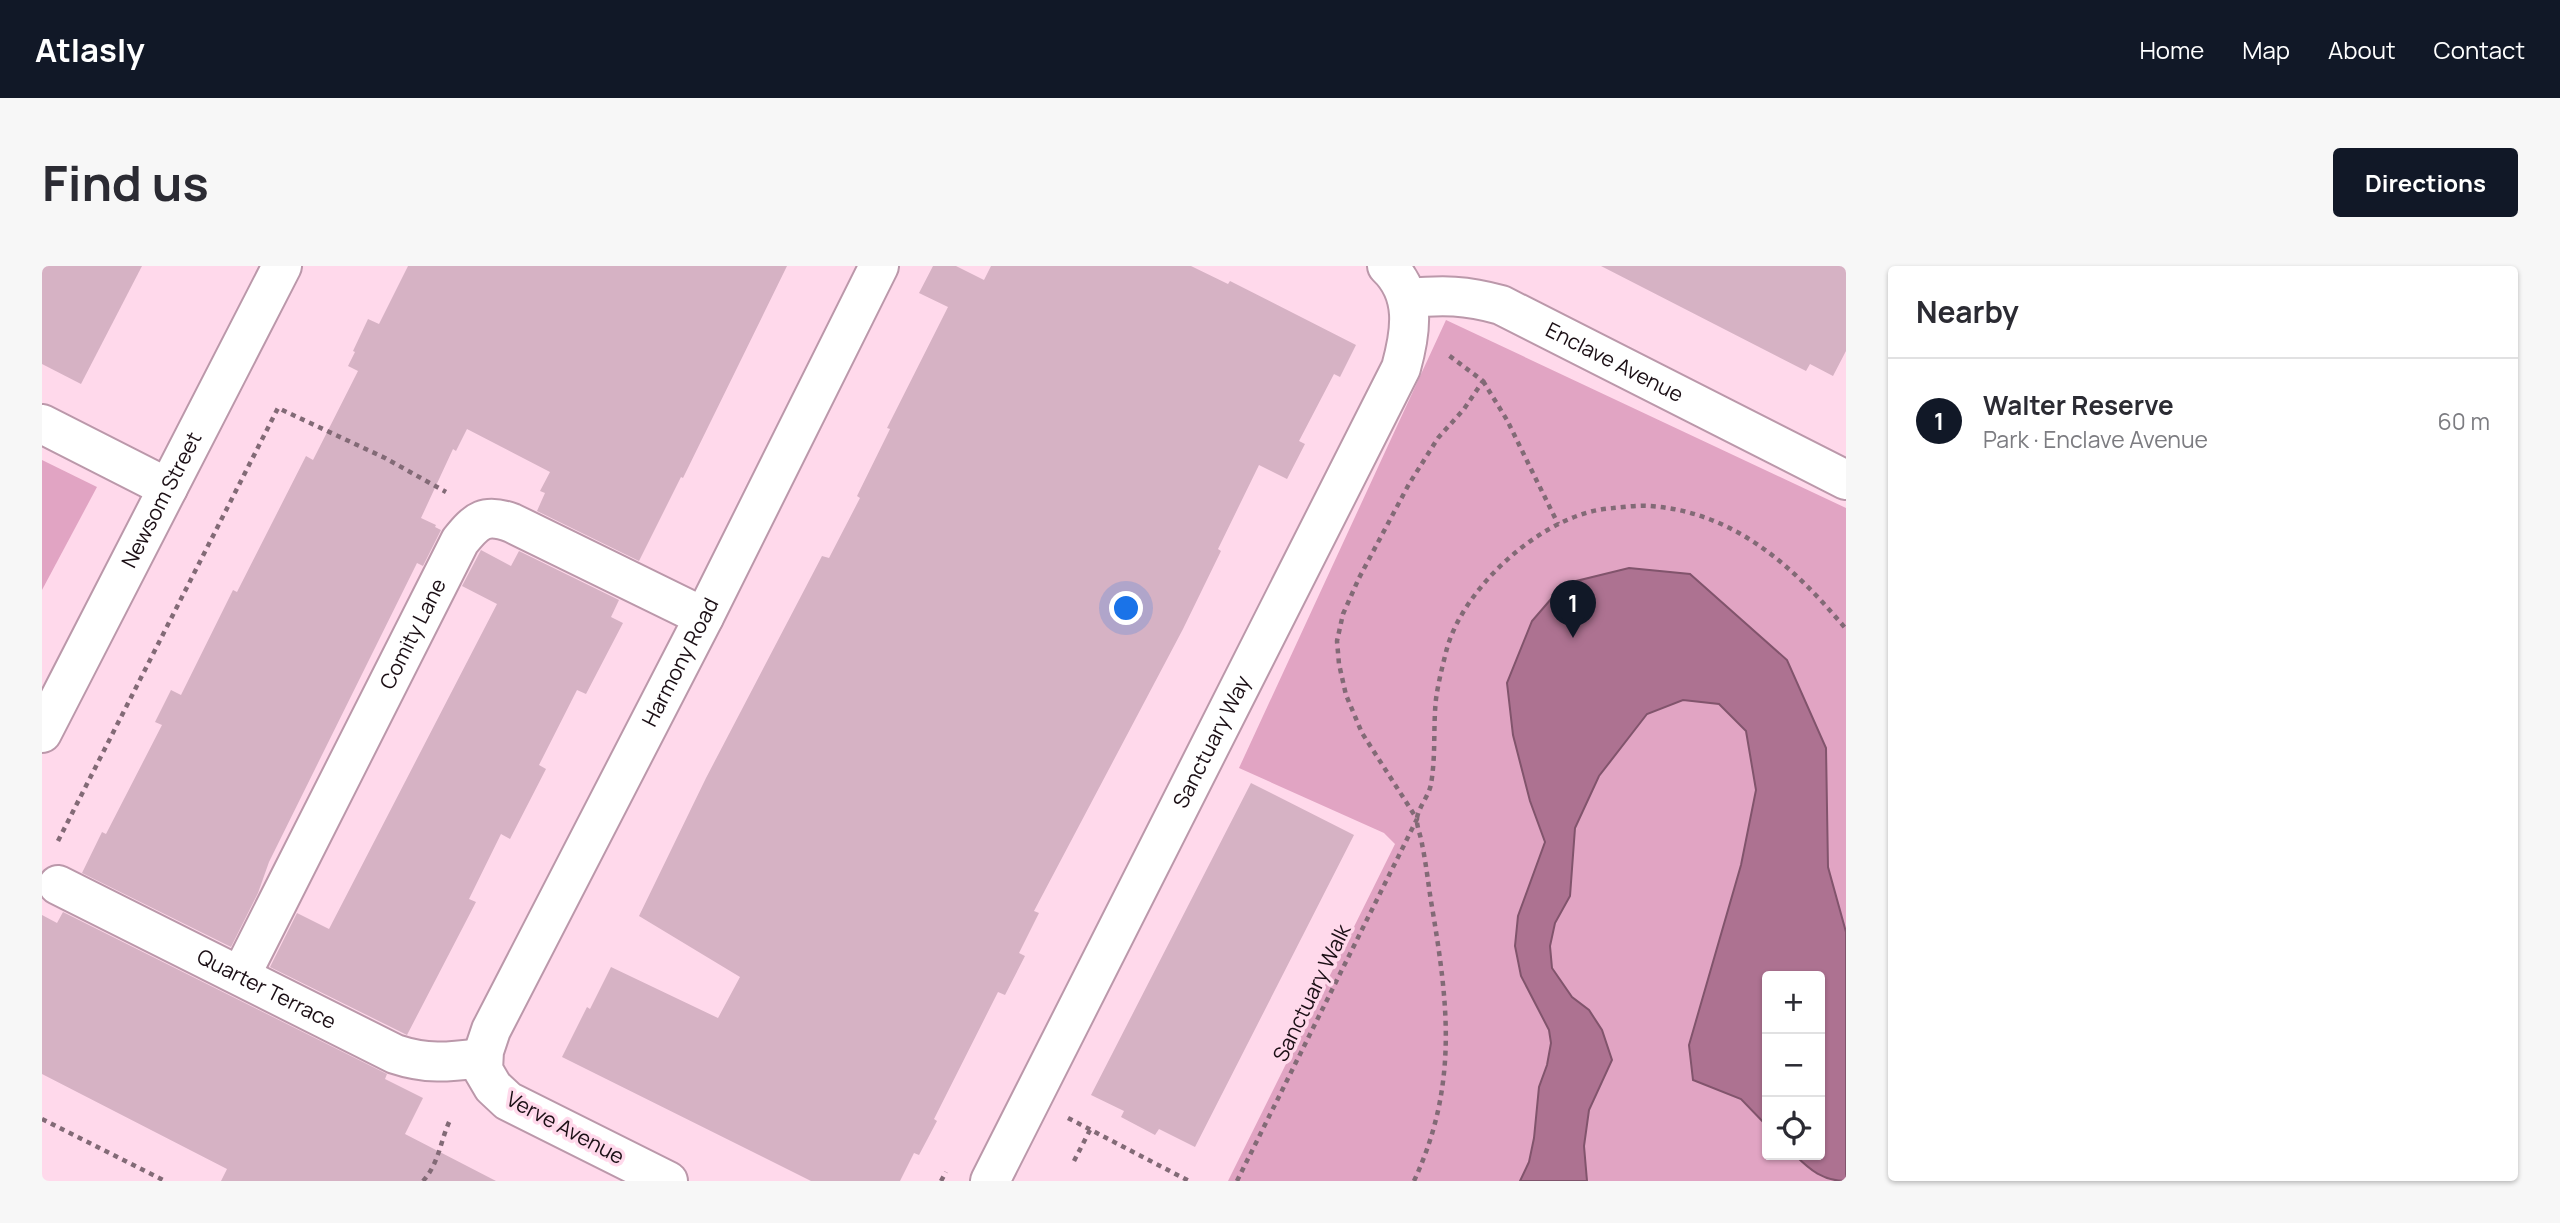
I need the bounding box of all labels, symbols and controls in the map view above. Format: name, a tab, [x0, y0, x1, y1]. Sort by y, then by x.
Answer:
text: Atlasly	[35, 27, 145, 72]
text: Home	[2139, 33, 2204, 66]
text: Map	[2242, 33, 2290, 66]
text: About	[2328, 33, 2396, 66]
text: Contact	[2434, 33, 2525, 66]
button: Directions	[2333, 148, 2518, 217]
text: Find us	[42, 149, 209, 216]
text: Nearby	[1916, 291, 2019, 332]
street label: Enclave Avenue	[1541, 315, 1688, 408]
text: Walter Reserve	[1983, 387, 2174, 423]
text: 1	[1934, 405, 1944, 437]
text: 60 m	[2438, 405, 2490, 437]
text: Park · Enclave Avenue	[1983, 423, 2208, 455]
street label: Newsom Street	[114, 427, 207, 572]
street label: Comity Lane	[373, 573, 452, 694]
pin: 1	[1550, 580, 1596, 638]
your location	[1109, 591, 1143, 625]
street label: Harmony Road	[635, 593, 724, 731]
street label: Sanctuary Way	[1166, 671, 1256, 812]
street label: Sanctuary Walk	[1266, 919, 1357, 1066]
street label: Quarter Terrace	[192, 942, 341, 1035]
map controls	[1762, 971, 1825, 1160]
button: +	[1762, 971, 1825, 1034]
button: −	[1762, 1034, 1825, 1097]
street label: Verve Avenue	[502, 1084, 629, 1170]
button: locate	[1762, 1097, 1825, 1160]

